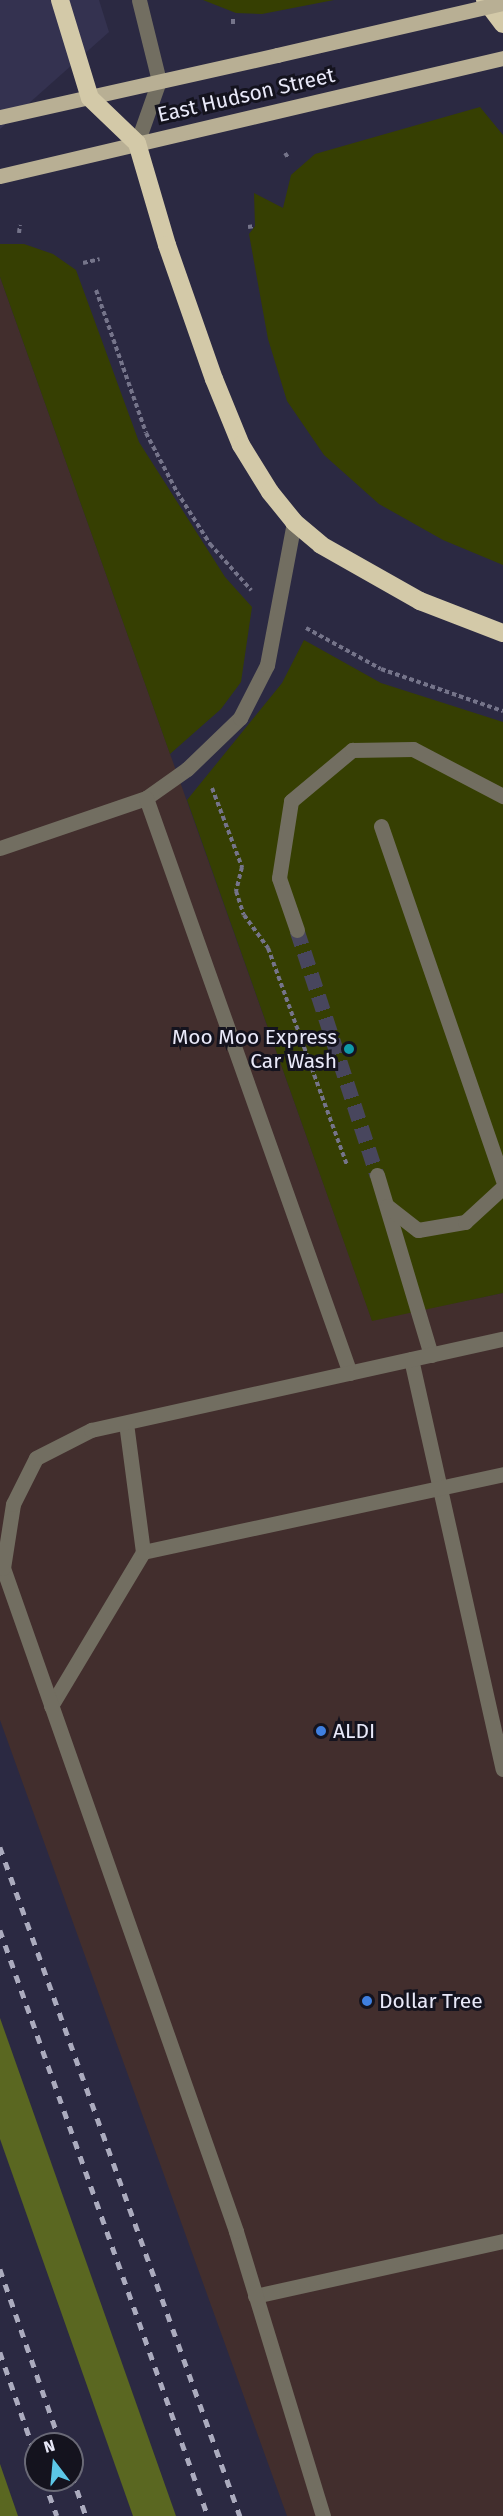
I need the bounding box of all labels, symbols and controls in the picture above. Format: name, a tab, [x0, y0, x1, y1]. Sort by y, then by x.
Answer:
street label: East Hudson Street	[155, 62, 337, 128]
place label: Moo Moo Express Car Wash	[172, 1024, 337, 1074]
marker: Moo Moo Express Car Wash	[342, 1042, 356, 1056]
place label: ALDI	[333, 1718, 375, 1744]
marker: ALDI	[314, 1724, 328, 1738]
place label: Dollar Tree	[379, 1988, 483, 2014]
marker: Dollar Tree	[360, 1994, 374, 2008]
north arrow	[24, 2432, 84, 2492]
text: N	[42, 2436, 57, 2457]

